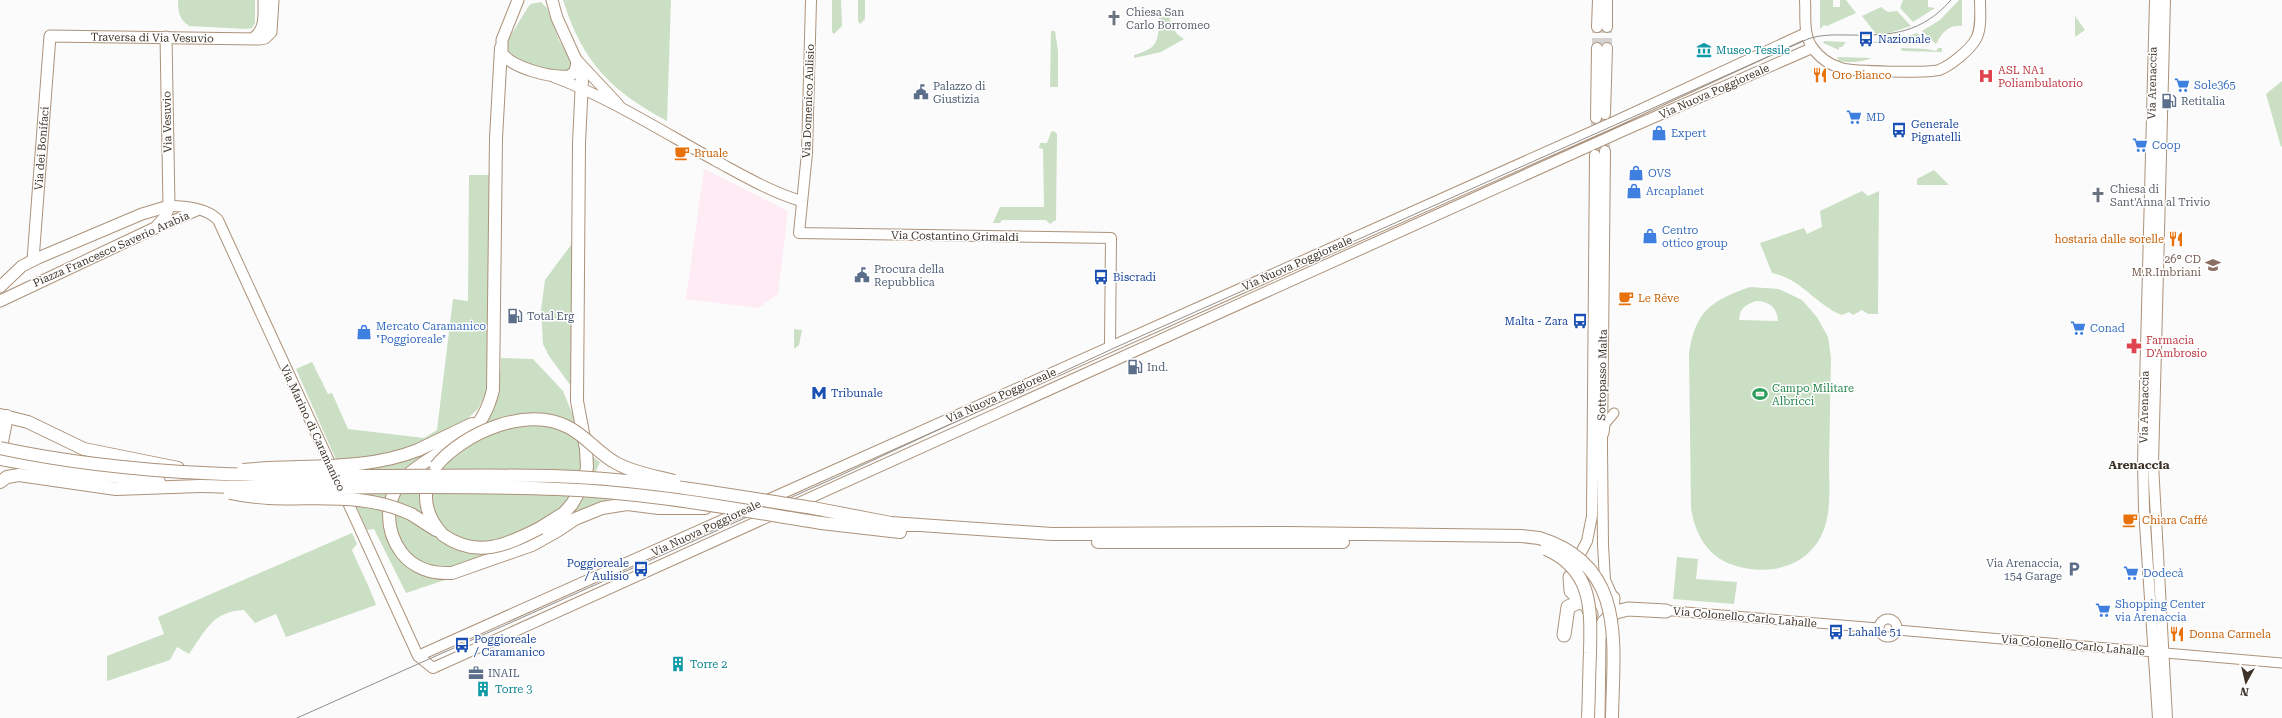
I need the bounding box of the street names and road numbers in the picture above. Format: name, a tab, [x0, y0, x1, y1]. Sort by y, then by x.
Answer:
street label: Traversa di Via Vesuvio	[91, 31, 214, 45]
street label: Via Domenico Aulisio	[800, 43, 817, 158]
street label: Via Arenaccia	[2145, 46, 2160, 120]
street label: Via Nuova Poggioreale	[1657, 61, 1771, 122]
street label: Via Vesuvio	[160, 91, 175, 153]
street label: Via dei Bonifaci	[32, 106, 52, 191]
street label: Piazza Francesco Saverio Arabia	[31, 209, 191, 290]
street label: Via Costantino Grimaldi	[891, 229, 1019, 244]
street label: Via Nuova Poggioreale	[1240, 233, 1354, 294]
street label: Sottopasso Malta	[1595, 329, 1610, 421]
street label: Via Marino di Caramanico	[277, 363, 348, 494]
street label: Via Nuova Poggioreale	[944, 365, 1058, 426]
street label: Via Arenaccia	[2137, 370, 2152, 444]
street label: Via Nuova Poggioreale	[649, 497, 763, 560]
street label: Via Colonello Carlo Lahalle	[1673, 605, 1817, 630]
street label: Via Colonello Carlo Lahalle	[2001, 633, 2145, 658]

